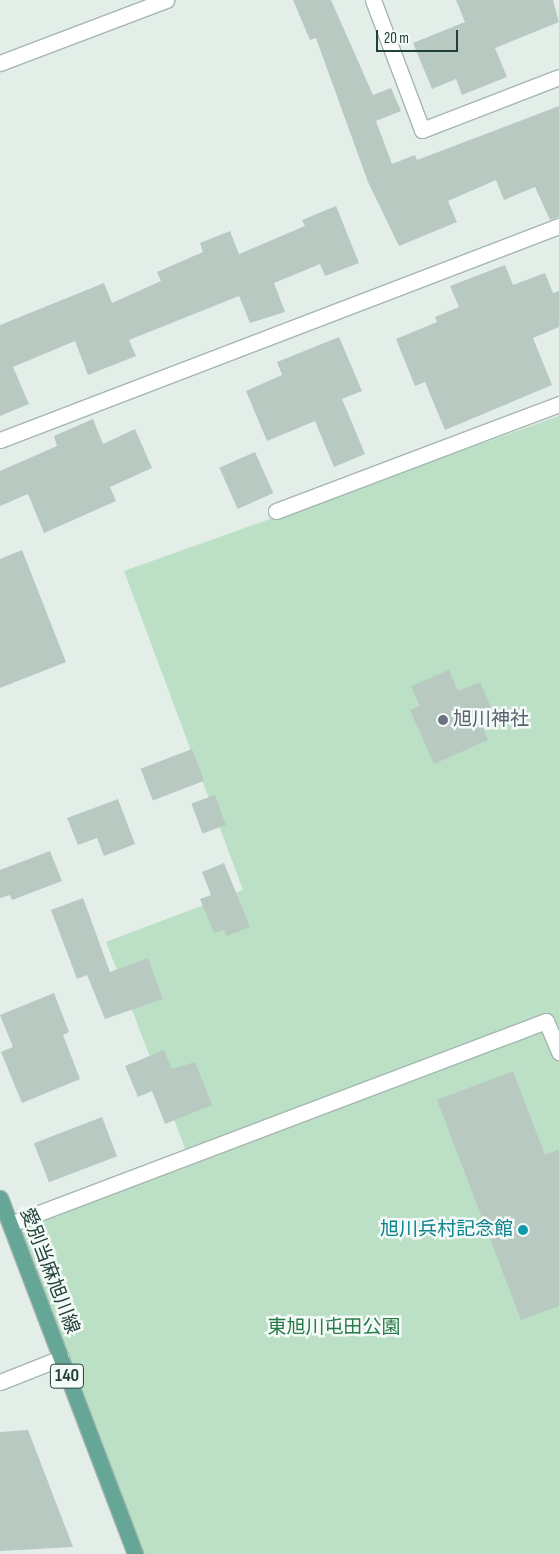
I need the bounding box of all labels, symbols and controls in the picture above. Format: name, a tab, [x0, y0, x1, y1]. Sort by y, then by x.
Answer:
scale bar	[379, 20, 462, 52]
text: 20 m	[384, 29, 409, 48]
place label: 旭川神社	[453, 709, 529, 731]
marker: 旭川神社	[437, 714, 449, 726]
street label: 愛別当麻旭川線	[15, 1205, 83, 1337]
place label: 旭川兵村記念館	[380, 1219, 513, 1241]
marker: 旭川兵村記念館	[517, 1224, 529, 1236]
park label: 東旭川屯田公園	[268, 1317, 400, 1339]
road number: 140	[50, 1360, 84, 1392]

